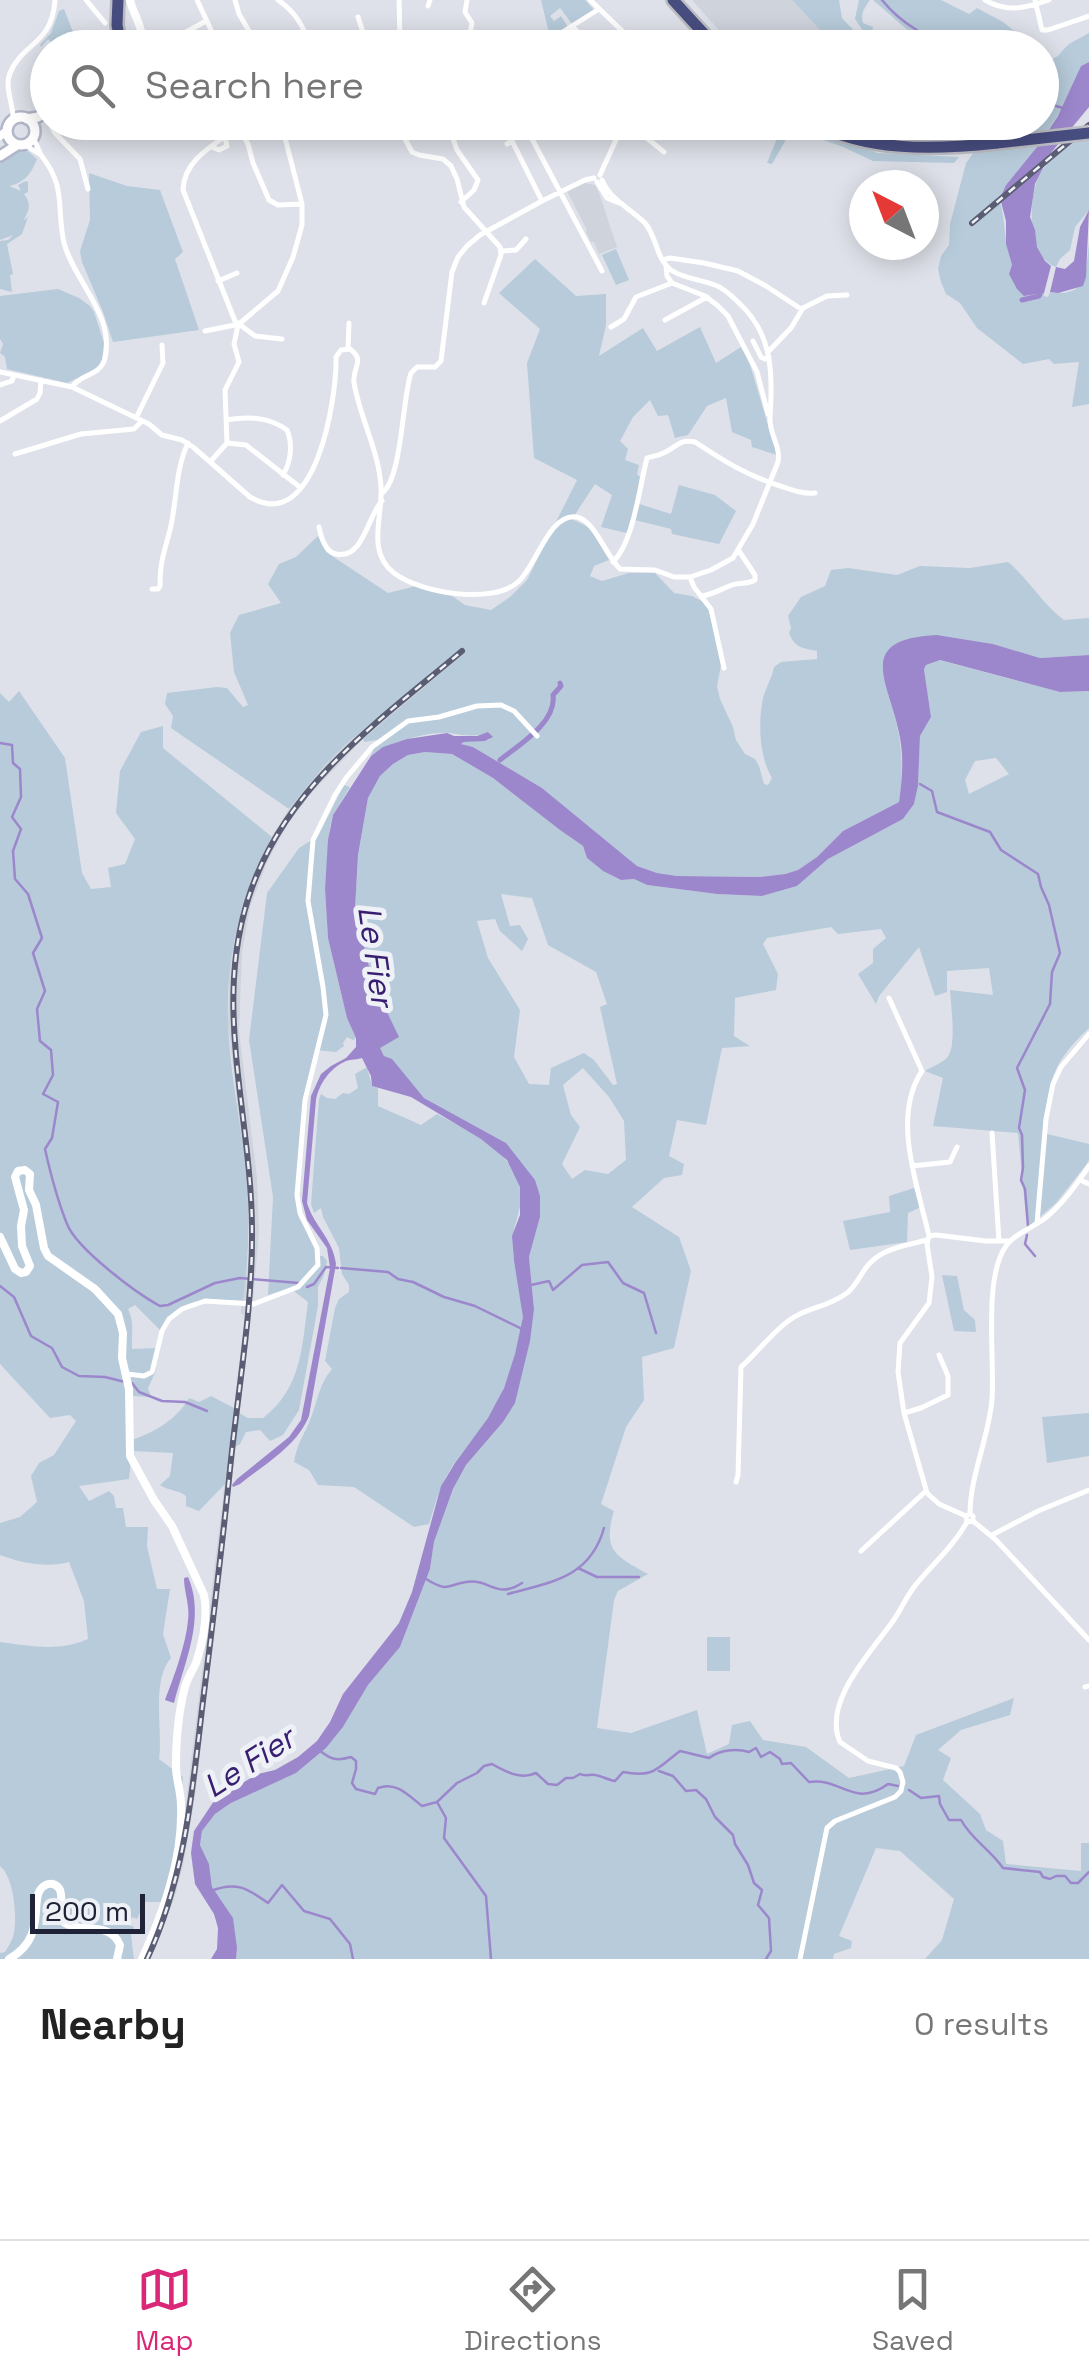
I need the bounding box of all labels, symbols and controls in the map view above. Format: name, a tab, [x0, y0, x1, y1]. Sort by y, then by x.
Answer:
search box	[30, 30, 1059, 140]
icon: search	[65, 58, 120, 113]
text: Search here	[145, 61, 364, 109]
north arrow	[849, 170, 939, 260]
water label: Le Fier	[349, 903, 403, 1012]
water label: Le Fier	[196, 1716, 305, 1806]
scale bar	[30, 1889, 145, 1934]
text: 200 m	[45, 1893, 129, 1929]
text: Nearby	[40, 1998, 186, 2051]
text: 0 results	[914, 2004, 1049, 2044]
tab: Map	[135, 2262, 194, 2358]
tab: Directions	[464, 2262, 601, 2358]
tab: Saved	[872, 2262, 954, 2358]

